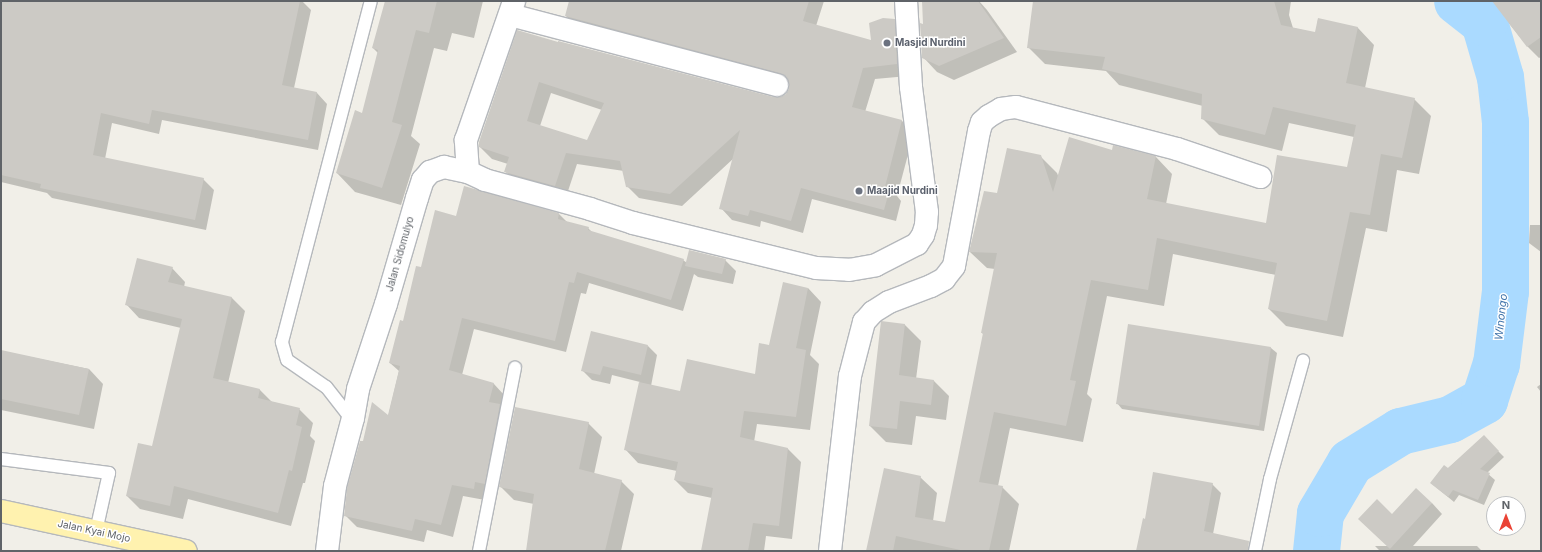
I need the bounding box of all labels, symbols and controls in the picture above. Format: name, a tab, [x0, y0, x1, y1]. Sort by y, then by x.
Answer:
place label: Masjid Nurdini	[895, 37, 965, 49]
marker: Masjid Nurdini	[882, 38, 892, 48]
place label: Maajid Nurdini	[867, 185, 938, 197]
marker: Maajid Nurdini	[854, 186, 864, 196]
street label: Jalan Sidomulyo	[384, 215, 416, 293]
water label: Winongo	[1492, 293, 1510, 341]
north arrow	[1486, 496, 1526, 536]
text: N	[1502, 498, 1510, 512]
street label: Jalan Kyai Mojo	[56, 517, 132, 545]

